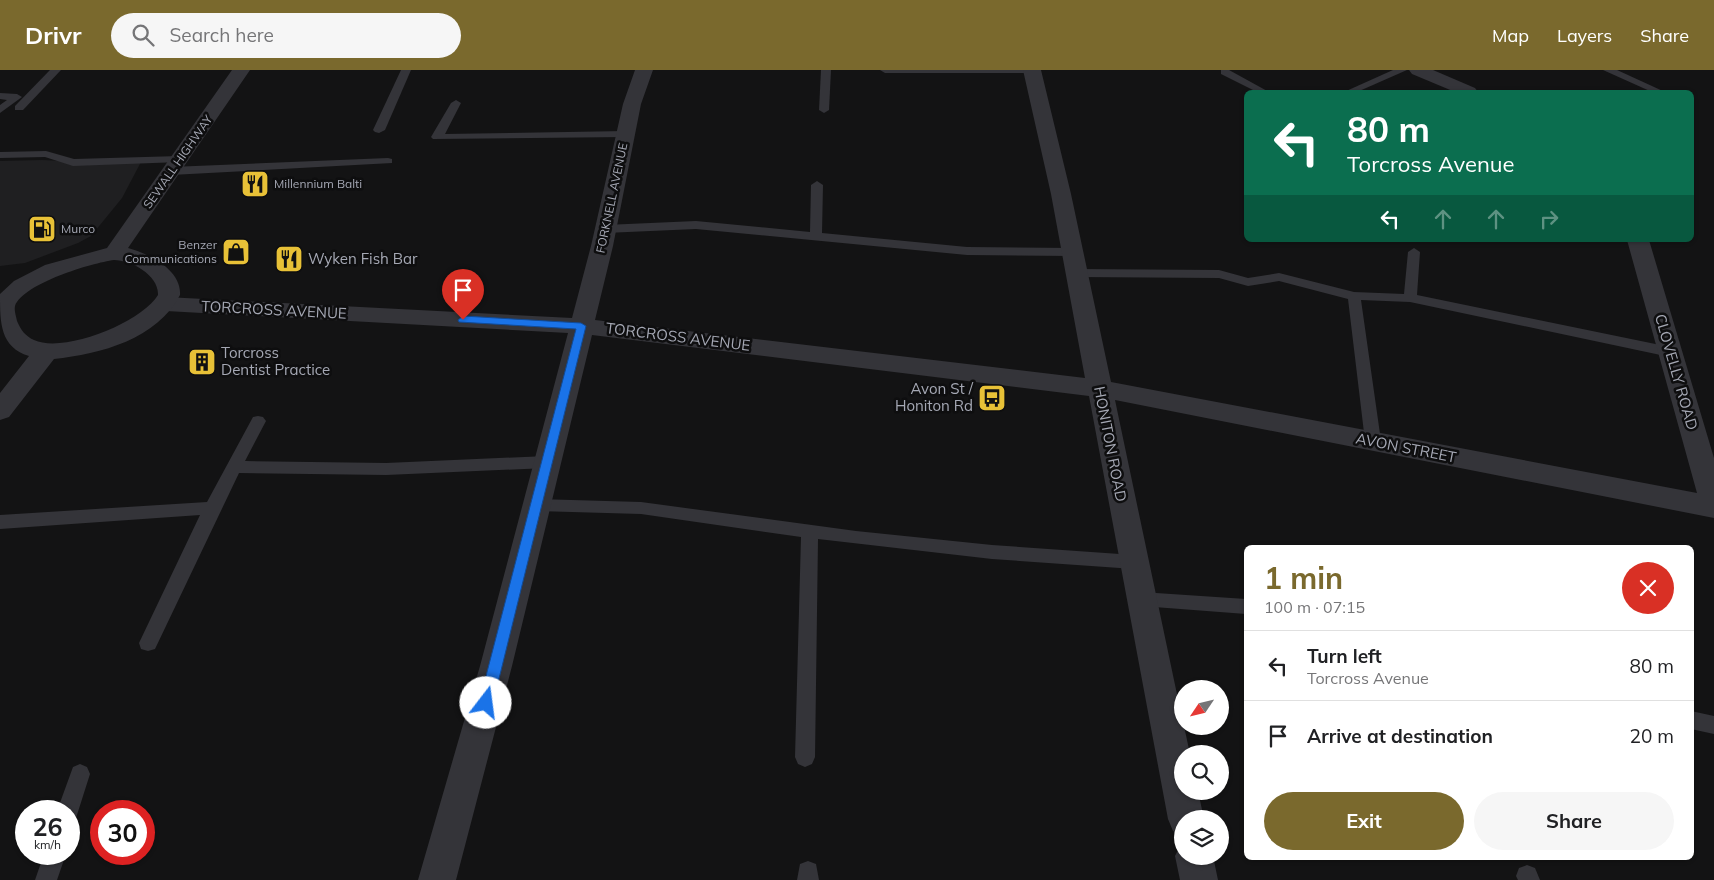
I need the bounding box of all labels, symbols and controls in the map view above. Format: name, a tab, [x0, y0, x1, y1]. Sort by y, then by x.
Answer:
search box	[111, 13, 461, 58]
text: Drivr	[25, 20, 81, 50]
icon: search	[129, 21, 157, 49]
text: Search here	[169, 23, 274, 47]
text: Map	[1492, 24, 1529, 47]
text: Layers	[1557, 24, 1612, 47]
text: Share	[1640, 24, 1689, 47]
text: 80 m	[1347, 107, 1430, 151]
icon: left	[1264, 110, 1329, 175]
street label: SEWALL HIGHWAY	[140, 112, 216, 211]
street label: FORKNELL AVENUE	[592, 141, 631, 254]
text: Torcross Avenue	[1347, 150, 1515, 178]
restaurant icon: Millennium Balti	[240, 169, 270, 199]
place label: Millennium Balti	[274, 176, 362, 191]
icon: left	[1376, 205, 1404, 233]
icon: ahead	[1429, 205, 1457, 233]
icon: ahead	[1482, 205, 1510, 233]
icon: right	[1535, 205, 1563, 233]
fuel station icon: Murco	[27, 214, 57, 244]
place label: Murco	[61, 221, 95, 236]
place label: Benzer Communications	[124, 237, 218, 266]
shop icon: Benzer Communications	[221, 237, 251, 267]
restaurant icon: Wyken Fish Bar	[274, 244, 304, 274]
place label: Wyken Fish Bar	[308, 249, 418, 268]
pin	[442, 269, 484, 320]
icon: arrive	[449, 276, 477, 304]
street label: TORCROSS AVENUE	[201, 296, 347, 323]
street label: CLOVELLY ROAD	[1651, 312, 1702, 432]
street label: TORCROSS AVENUE	[605, 318, 752, 355]
place label: Torcross Dentist Practice	[221, 343, 330, 379]
building icon: Torcross Dentist Practice	[187, 347, 217, 377]
place label: Avon St / Honiton Rd	[895, 379, 974, 415]
bus stop icon: Avon St / Honiton Rd	[977, 383, 1007, 413]
street label: HONITON ROAD	[1090, 385, 1131, 503]
street label: AVON STREET	[1354, 428, 1458, 467]
text: 1 min	[1264, 559, 1343, 597]
button: close	[1622, 562, 1674, 614]
text: 100 m · 07:15	[1264, 597, 1365, 617]
text: Turn left	[1307, 644, 1382, 668]
icon: left	[1264, 652, 1292, 680]
text: 80 m	[1630, 654, 1674, 678]
text: Torcross Avenue	[1307, 668, 1429, 688]
position arrow	[459, 676, 511, 728]
north arrow	[1174, 680, 1229, 735]
map controls	[1174, 680, 1229, 865]
icon: arrive	[1264, 722, 1292, 750]
text: Arrive at destination	[1307, 724, 1493, 748]
text: 20 m	[1630, 724, 1674, 748]
button: search	[1174, 745, 1229, 800]
button: Exit	[1264, 792, 1464, 850]
button: Share	[1474, 792, 1674, 850]
speed limit sign: 30	[90, 800, 155, 865]
button: layers	[1174, 810, 1229, 865]
text: 26	[32, 811, 63, 842]
text: km/h	[34, 837, 61, 852]

